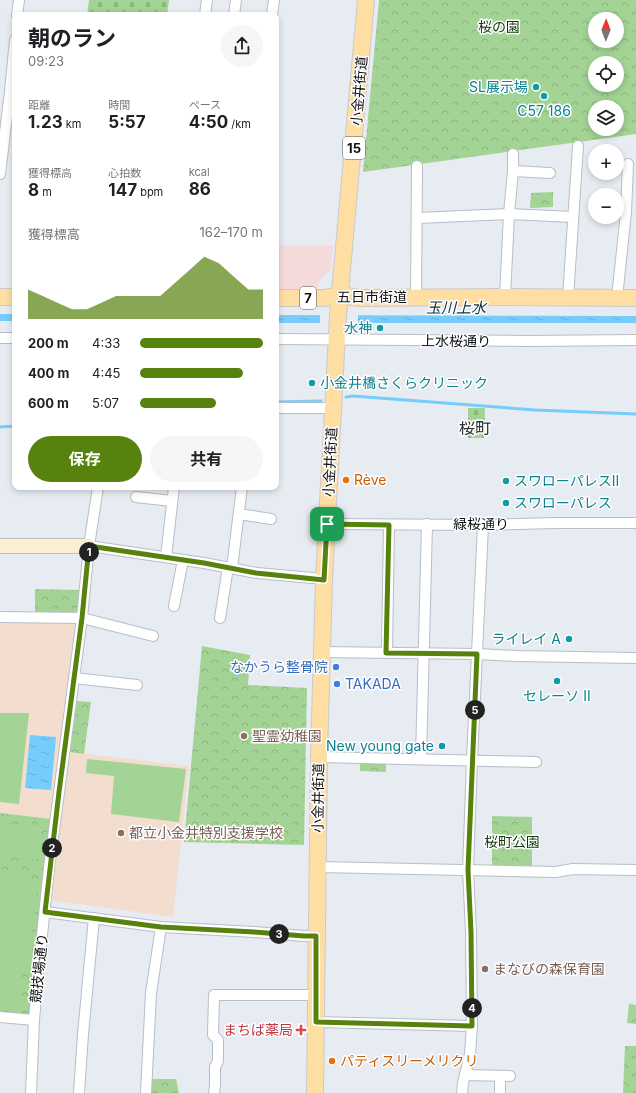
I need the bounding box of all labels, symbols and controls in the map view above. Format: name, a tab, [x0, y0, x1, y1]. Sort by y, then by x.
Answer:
north arrow	[588, 12, 624, 48]
map controls	[588, 12, 624, 224]
park label: 桜の園	[478, 18, 520, 35]
text: 朝のラン	[28, 25, 116, 51]
button: share	[221, 25, 263, 67]
text: 09:23	[28, 53, 64, 69]
street label: 小金井街道	[347, 55, 370, 127]
button: locate	[588, 56, 624, 92]
place label: SL展示場	[469, 78, 528, 95]
marker: SL展示場	[531, 82, 541, 92]
marker: C57 186	[539, 91, 549, 101]
text: 距離	[28, 98, 50, 112]
text: 時間	[108, 98, 130, 112]
text: ペース	[189, 98, 221, 112]
button: layers	[588, 100, 624, 136]
place label: C57 186	[517, 102, 571, 119]
text: 1.23	[28, 112, 63, 132]
text: 5:57	[108, 112, 146, 132]
text: 4:50	[189, 112, 228, 132]
text: km	[63, 117, 81, 131]
text: /km	[228, 117, 251, 131]
road number: 15	[343, 137, 365, 159]
button: +	[588, 144, 624, 180]
text: kcal	[189, 165, 210, 179]
text: 獲得標高	[28, 166, 72, 180]
text: 心拍数	[108, 166, 141, 180]
text: 86	[189, 179, 211, 199]
text: 8	[28, 180, 39, 200]
text: 147	[108, 180, 137, 200]
text: m	[39, 185, 52, 199]
text: bpm	[137, 185, 163, 199]
button: −	[588, 188, 624, 224]
text: 162–170 m	[200, 224, 263, 240]
text: 獲得標高	[28, 226, 80, 242]
road number: 7	[300, 287, 316, 309]
street label: 五日市街道	[337, 288, 407, 305]
water label: 玉川上水	[426, 298, 488, 317]
place label: 水神	[344, 319, 372, 336]
marker: 水神	[375, 323, 385, 333]
street label: 上水桜通り	[421, 331, 491, 350]
text: 200 m	[28, 335, 69, 351]
text: 4:33	[92, 335, 120, 351]
text: 400 m	[28, 365, 69, 381]
text: 4:45	[92, 365, 120, 381]
place label: 小金井橋さくらクリニック	[320, 374, 488, 391]
marker: 小金井橋さくらクリニック	[307, 378, 317, 388]
text: 600 m	[28, 395, 69, 411]
text: 5:07	[92, 395, 119, 411]
district label: 桜町	[459, 418, 491, 438]
street label: 小金井街道	[319, 427, 340, 497]
button: 保存	[28, 436, 142, 482]
button: 共有	[150, 436, 263, 482]
place label: Rève	[354, 471, 386, 488]
place label: スワローパレスⅡ	[514, 472, 619, 489]
marker: Rève	[341, 475, 351, 485]
marker: スワローパレスⅡ	[501, 476, 511, 486]
place label: スワローパレス	[514, 494, 612, 511]
marker: スワローパレス	[501, 498, 511, 508]
pin	[310, 507, 344, 541]
icon: arrive	[316, 513, 338, 535]
street label: 緑桜通り	[453, 515, 509, 532]
pin: 1	[79, 542, 99, 562]
text: 1	[87, 545, 91, 559]
place label: ライレイ A	[491, 630, 561, 647]
marker: ライレイ A	[564, 634, 574, 644]
place label: なかうら整骨院	[230, 658, 328, 675]
marker: なかうら整骨院	[331, 662, 341, 672]
place label: TAKADA	[345, 675, 401, 692]
marker: セレーソ Ⅱ	[552, 676, 562, 686]
marker: TAKADA	[332, 679, 342, 689]
place label: セレーソ Ⅱ	[523, 687, 591, 704]
pin: 5	[465, 700, 485, 720]
text: 5	[471, 703, 479, 717]
place label: 聖霊幼稚園	[252, 727, 322, 744]
marker: 聖霊幼稚園	[239, 731, 249, 741]
place label: New young gate	[326, 737, 434, 754]
marker: New young gate	[437, 741, 447, 751]
street label: 小金井街道	[308, 763, 327, 833]
place label: 都立小金井特別支援学校	[129, 824, 283, 841]
marker: 都立小金井特別支援学校	[116, 828, 126, 838]
park label: 桜町公園	[484, 833, 540, 850]
pin: 2	[42, 838, 62, 858]
text: 2	[49, 841, 55, 855]
pin: 3	[269, 924, 289, 944]
text: 3	[275, 927, 283, 941]
street label: 競技場通り	[26, 932, 51, 1004]
place label: まなびの森保育園	[493, 960, 605, 977]
marker: まなびの森保育園	[480, 964, 490, 974]
pin: 4	[462, 998, 482, 1018]
text: 4	[468, 1001, 476, 1015]
place label: まちば薬局	[223, 1021, 293, 1038]
marker: まちば薬局	[296, 1025, 306, 1035]
place label: パティスリーメリクリ	[340, 1052, 479, 1069]
marker: パティスリーメリクリ	[327, 1056, 337, 1066]

